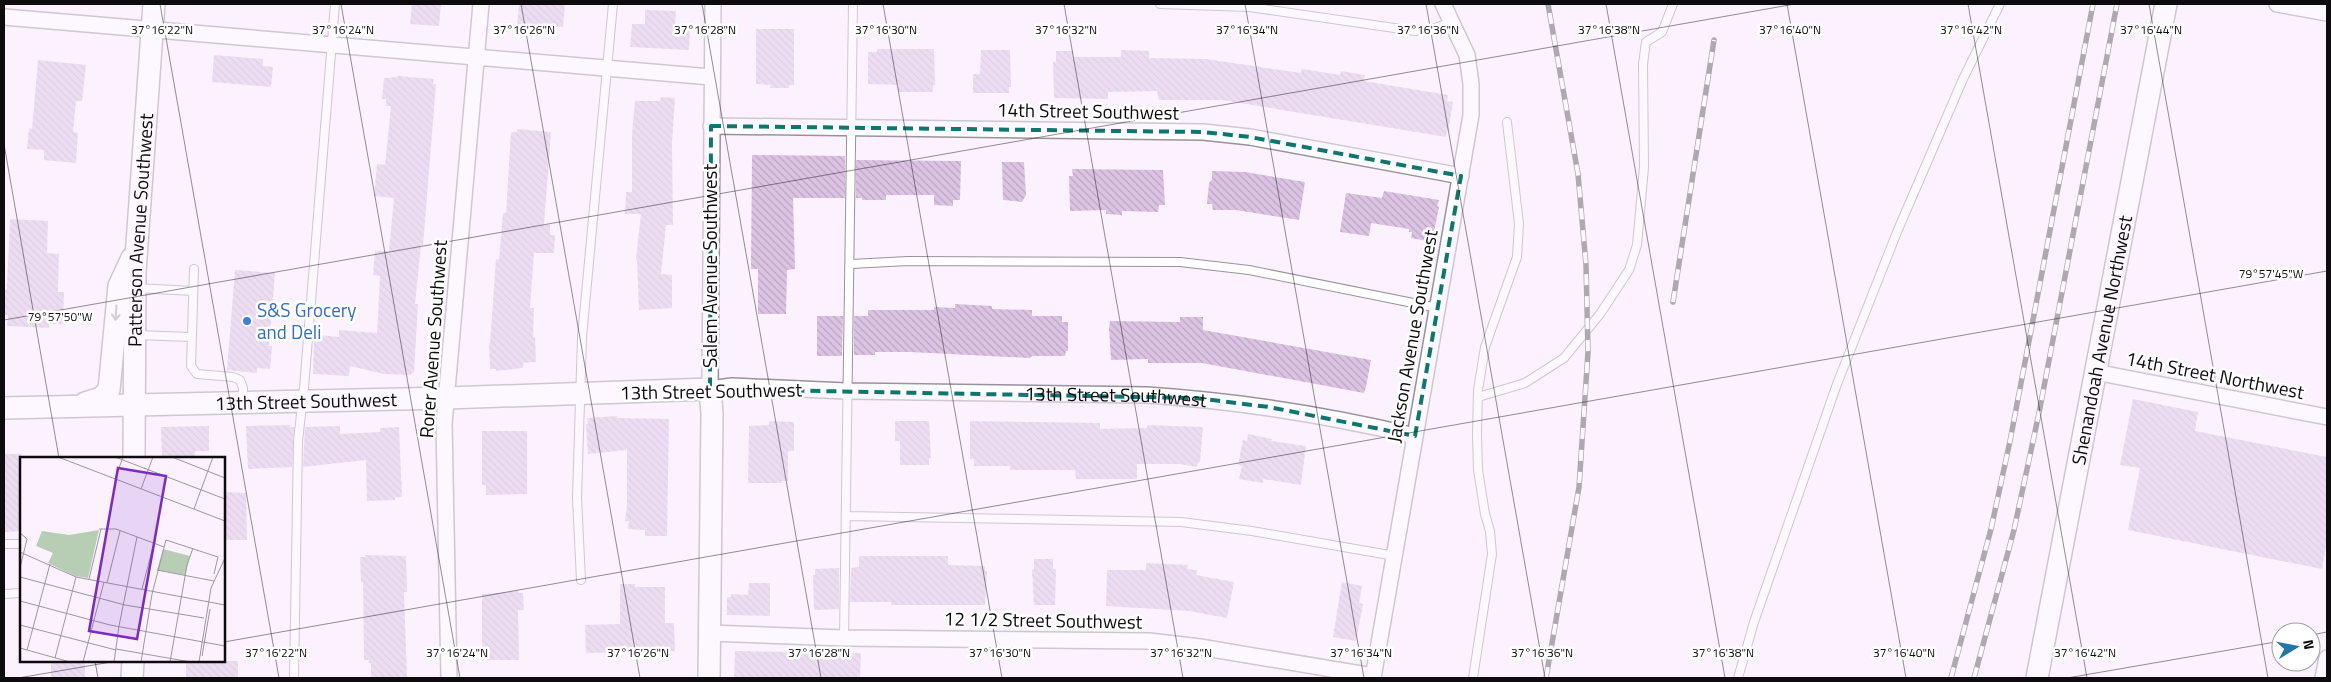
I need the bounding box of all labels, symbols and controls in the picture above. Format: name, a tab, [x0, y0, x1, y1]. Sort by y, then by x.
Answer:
text: 37°16'22"N	[131, 20, 193, 39]
text: 37°16'24"N	[312, 20, 374, 39]
text: 37°16'26"N	[493, 20, 555, 39]
text: 37°16'28"N	[674, 20, 736, 39]
text: 37°16'30"N	[855, 20, 917, 39]
text: 37°16'32"N	[1035, 20, 1097, 39]
text: 37°16'34"N	[1216, 20, 1278, 39]
text: 37°16'36"N	[1397, 20, 1459, 39]
text: 37°16'38"N	[1578, 20, 1640, 39]
text: 37°16'40"N	[1759, 20, 1821, 39]
text: 37°16'42"N	[1940, 20, 2002, 39]
text: 37°16'44"N	[2120, 20, 2182, 39]
street label: 14th Street Southwest	[997, 94, 1180, 127]
street label: Patterson Avenue Southwest	[120, 112, 160, 347]
street label: Salem Avenue Southwest	[695, 164, 724, 368]
street label: Shenandoah Avenue Northwest	[2063, 213, 2139, 467]
street label: Jackson Avenue Southwest	[1378, 227, 1445, 445]
street label: Rorer Avenue Southwest	[411, 239, 454, 439]
text: 79°57'45"W	[2239, 264, 2304, 283]
place label: S&S Grocery and Deli	[257, 295, 356, 346]
one-way arrow	[112, 305, 121, 321]
text: 79°57'50"W	[28, 307, 93, 326]
marker: S&S Grocery and Deli	[241, 315, 253, 327]
street label: 14th Street Northwest	[2123, 343, 2307, 406]
street label: 13th Street Southwest	[620, 374, 803, 407]
street label: 13th Street Southwest	[1024, 378, 1208, 414]
street label: 13th Street Southwest	[214, 384, 398, 417]
inset map	[20, 457, 225, 662]
street label: 12 1/2 Street Southwest	[943, 603, 1143, 636]
north arrow	[2271, 622, 2321, 672]
text: N	[2298, 638, 2320, 651]
text: 37°16'22"N	[245, 643, 307, 662]
text: 37°16'24"N	[426, 643, 488, 662]
text: 37°16'26"N	[607, 643, 669, 662]
text: 37°16'28"N	[788, 643, 850, 662]
text: 37°16'30"N	[969, 643, 1031, 662]
text: 37°16'32"N	[1150, 643, 1212, 662]
text: 37°16'34"N	[1330, 643, 1392, 662]
text: 37°16'36"N	[1511, 643, 1573, 662]
text: 37°16'38"N	[1692, 643, 1754, 662]
text: 37°16'40"N	[1873, 643, 1935, 662]
text: 37°16'42"N	[2054, 643, 2116, 662]

